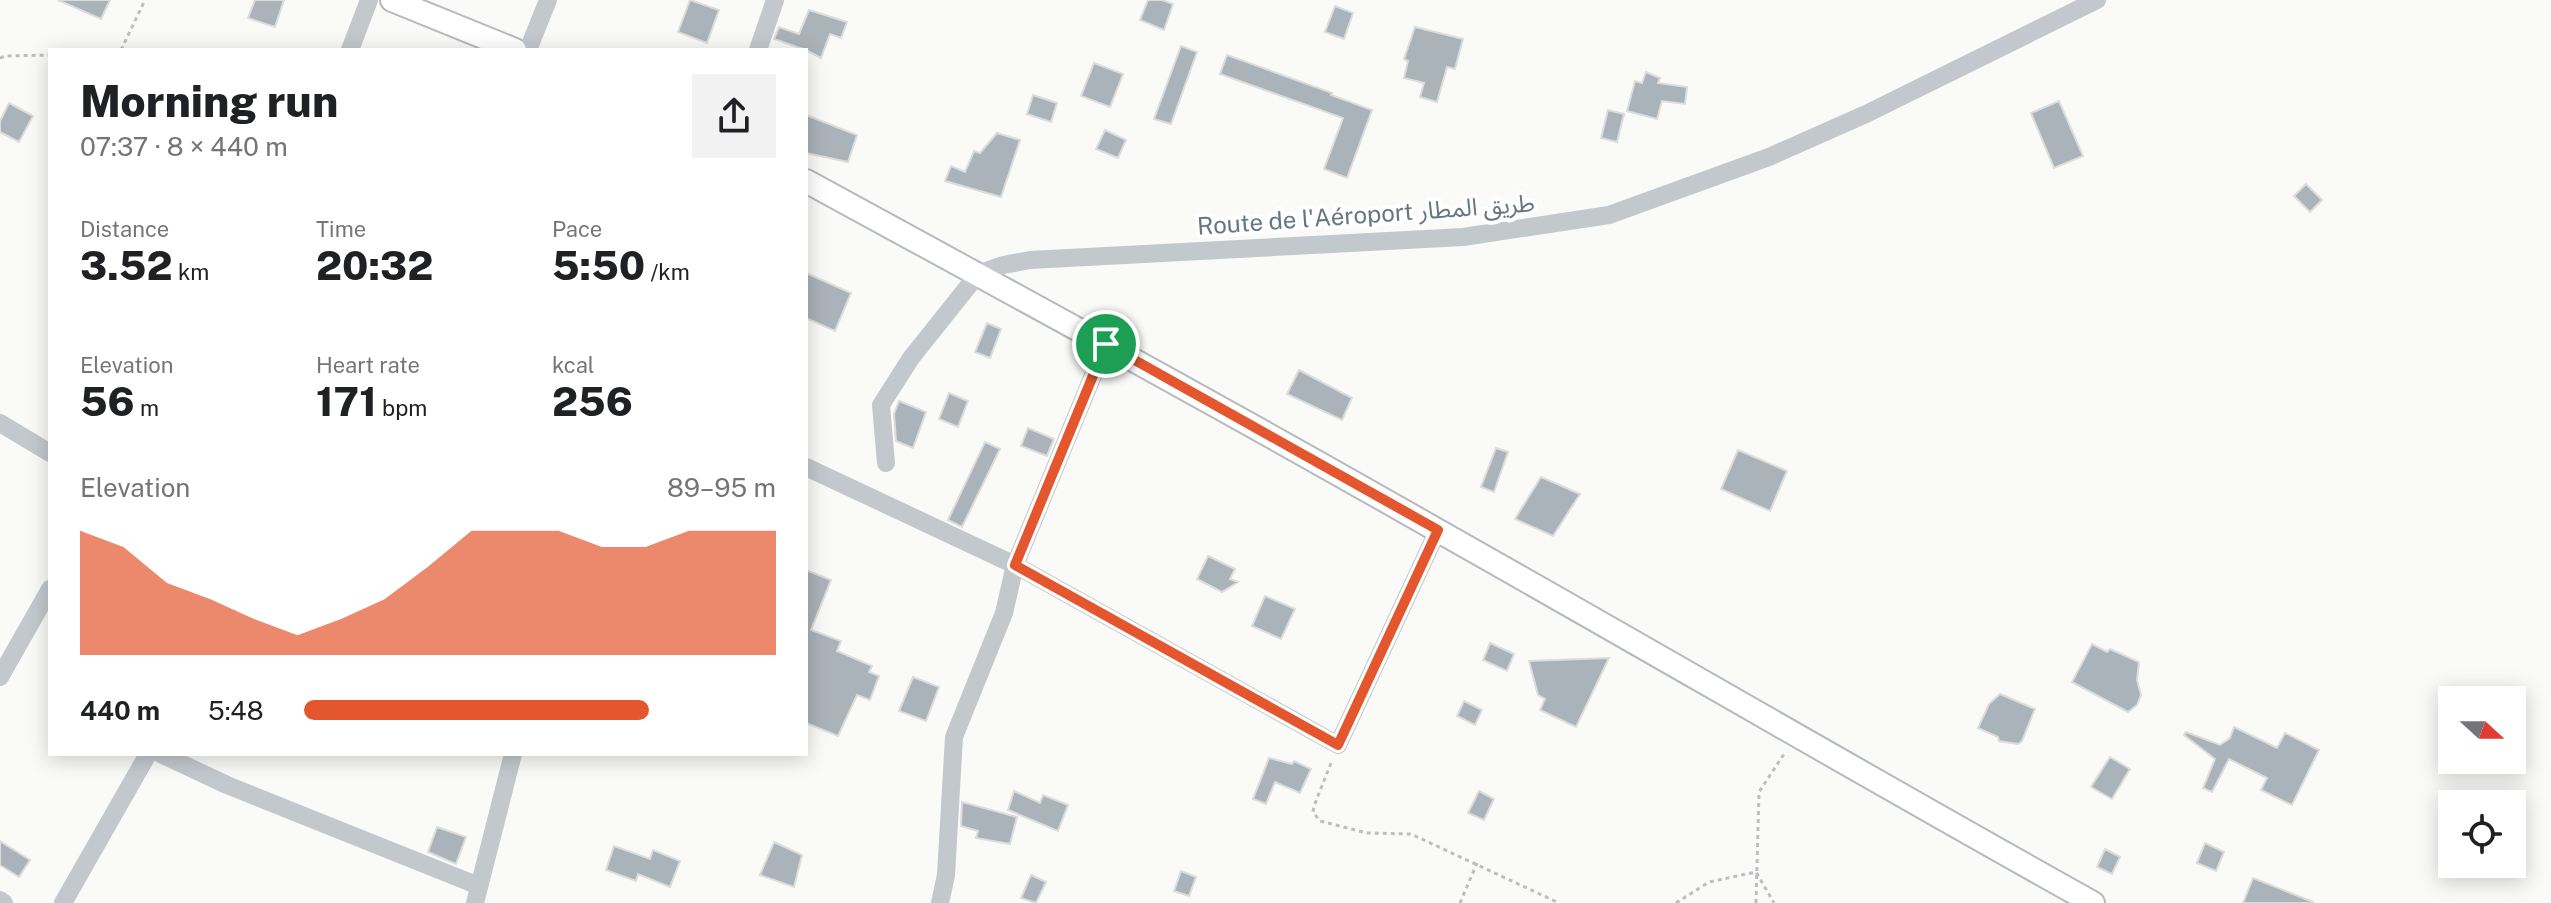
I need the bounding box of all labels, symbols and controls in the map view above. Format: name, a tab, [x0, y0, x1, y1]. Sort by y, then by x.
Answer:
button: share	[692, 74, 776, 158]
text: Morning run	[80, 75, 338, 127]
text: 07:37 · 8 × 440 m	[80, 131, 288, 162]
street label: Route de l'Aéroport طريق المطار	[1196, 188, 1536, 242]
text: Distance	[80, 216, 169, 242]
text: Time	[316, 216, 366, 242]
text: Pace	[552, 216, 602, 242]
text: 3.52	[80, 242, 173, 289]
text: 20:32	[316, 242, 433, 289]
text: 5:50	[552, 242, 645, 289]
text: km	[173, 259, 209, 285]
text: /km	[645, 259, 690, 285]
pin	[1072, 310, 1140, 378]
icon: arrive	[1084, 322, 1128, 366]
text: Elevation	[80, 352, 173, 378]
text: Heart rate	[316, 352, 420, 378]
text: kcal	[552, 352, 594, 378]
text: 56	[80, 378, 135, 425]
text: 171	[316, 378, 377, 425]
text: 256	[552, 378, 633, 425]
text: m	[135, 395, 159, 421]
text: bpm	[377, 395, 427, 421]
text: Elevation	[80, 472, 190, 503]
text: 89–95 m	[667, 472, 776, 503]
north arrow	[2438, 686, 2526, 774]
map controls	[2438, 686, 2526, 878]
text: 440 m	[80, 695, 160, 726]
text: 5:48	[208, 695, 264, 726]
button: locate	[2438, 790, 2526, 878]

